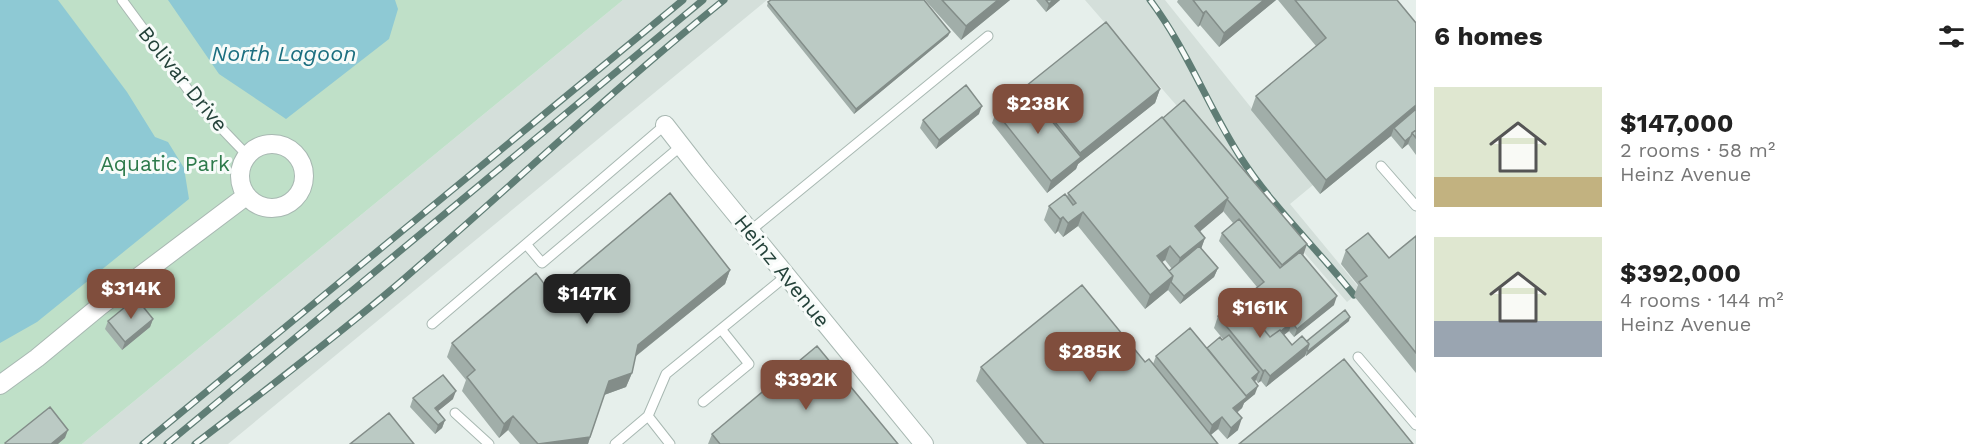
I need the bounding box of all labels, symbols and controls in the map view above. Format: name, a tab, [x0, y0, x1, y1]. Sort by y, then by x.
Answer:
icon: filters	[1935, 20, 1968, 53]
street label: Bolivar Drive	[133, 21, 233, 136]
text: 6 homes	[1434, 21, 1543, 51]
water label: North Lagoon	[212, 41, 356, 66]
pin: $238K	[996, 84, 1080, 135]
text: $238K	[1007, 91, 1070, 115]
text: $147,000	[1620, 108, 1734, 138]
icon: home	[1482, 111, 1554, 183]
text: 2 rooms · 58 m²	[1620, 138, 1775, 162]
park label: Aquatic Park	[100, 151, 230, 176]
text: Heinz Avenue	[1620, 162, 1751, 186]
street label: Heinz Avenue	[729, 209, 835, 332]
text: $392,000	[1620, 258, 1741, 288]
icon: home	[1482, 261, 1554, 333]
pin: $314K	[89, 269, 173, 320]
pin: $147K	[545, 274, 629, 325]
text: $314K	[101, 276, 161, 300]
text: $147K	[557, 281, 617, 305]
pin: $161K	[1218, 288, 1302, 339]
text: 4 rooms · 144 m²	[1620, 288, 1784, 312]
text: $161K	[1232, 295, 1288, 319]
text: Heinz Avenue	[1620, 312, 1751, 336]
pin: $285K	[1048, 332, 1132, 383]
text: $285K	[1059, 339, 1121, 363]
pin: $392K	[764, 360, 848, 411]
text: $392K	[775, 367, 837, 391]

